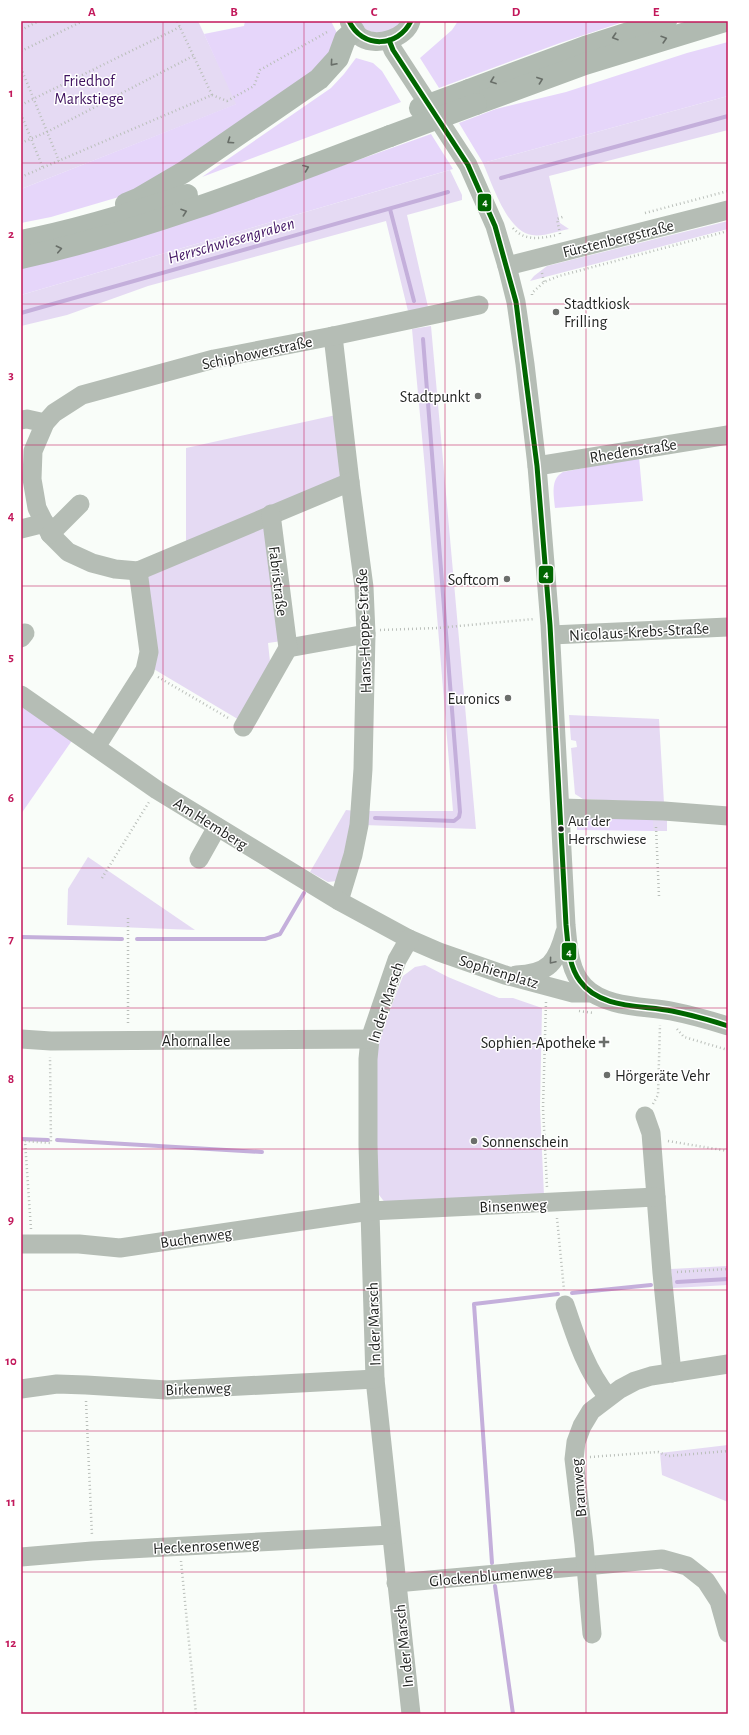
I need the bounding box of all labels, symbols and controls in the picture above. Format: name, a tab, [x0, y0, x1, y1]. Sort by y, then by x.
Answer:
text: A	[88, 6, 96, 19]
text: B	[230, 6, 238, 19]
text: C	[371, 6, 378, 19]
text: D	[512, 6, 521, 19]
text: E	[653, 6, 660, 19]
one-way arrow	[612, 32, 619, 41]
one-way arrow	[660, 35, 667, 44]
one-way arrow	[331, 58, 338, 66]
park label: Friedhof Markstiege	[54, 73, 124, 107]
one-way arrow	[490, 76, 497, 85]
one-way arrow	[537, 76, 544, 85]
text: 1	[9, 87, 13, 100]
one-way arrow	[227, 136, 234, 143]
one-way arrow	[302, 165, 309, 173]
line badge: 4	[477, 193, 492, 212]
text: 4	[482, 197, 488, 208]
one-way arrow	[180, 208, 187, 217]
water label: Herrschwiesengraben	[166, 214, 296, 267]
street label: Fürstenbergstraße	[561, 217, 675, 261]
text: 2	[8, 228, 14, 241]
one-way arrow	[56, 246, 62, 254]
place label: Stadtkiosk Frilling	[564, 296, 630, 330]
marker: Stadtkiosk Frilling	[551, 307, 561, 317]
street label: Schiphowerstraße	[201, 333, 314, 372]
text: 3	[8, 369, 14, 382]
place label: Stadtpunkt	[400, 389, 470, 405]
marker: Stadtpunkt	[473, 391, 483, 401]
street label: Rhedenstraße	[588, 436, 678, 466]
text: 4	[8, 510, 15, 523]
street label: Fabristraße	[266, 545, 290, 617]
line badge: 4	[538, 565, 554, 584]
street label: Hans-Hoppe-Straße	[354, 568, 374, 694]
text: 4	[543, 569, 549, 580]
place label: Softcom	[448, 572, 499, 588]
marker: Softcom	[502, 574, 512, 584]
street label: Nicolaus-Krebs-Straße	[569, 620, 709, 644]
text: 5	[8, 651, 14, 664]
place label: Euronics	[448, 691, 500, 707]
marker: Euronics	[503, 693, 513, 703]
text: 6	[8, 792, 14, 805]
street label: Am Hemberg	[171, 795, 250, 853]
place label: Auf der Herrschwiese	[568, 814, 647, 847]
marker: Auf der Herrschwiese	[556, 824, 566, 834]
text: 7	[8, 933, 14, 946]
line badge: 4	[561, 942, 577, 961]
text: 4	[566, 947, 572, 958]
street label: Sophienplatz	[457, 952, 541, 992]
one-way arrow	[550, 956, 557, 963]
street label: In der Marsch	[365, 960, 407, 1045]
street label: Ahornallee	[162, 1033, 230, 1049]
place label: Sophien-Apotheke	[481, 1035, 596, 1051]
marker: Sophien-Apotheke	[599, 1037, 609, 1047]
place label: Hörgeräte Vehr	[615, 1068, 711, 1084]
marker: Hörgeräte Vehr	[602, 1070, 612, 1080]
text: 8	[8, 1073, 14, 1086]
place label: Sonnenschein	[482, 1134, 569, 1150]
marker: Sonnenschein	[469, 1136, 479, 1146]
street label: Binsenweg	[479, 1197, 547, 1215]
text: 9	[8, 1214, 14, 1227]
street label: Buchenweg	[159, 1225, 233, 1251]
street label: In der Marsch	[365, 1282, 383, 1366]
text: 10	[5, 1355, 17, 1368]
street label: Birkenweg	[165, 1380, 231, 1398]
street label: Bramweg	[568, 1458, 590, 1518]
text: 11	[6, 1496, 16, 1509]
street label: Heckenrosenweg	[152, 1535, 260, 1557]
street label: Glockenblumenweg	[429, 1563, 554, 1589]
street label: In der Marsch	[392, 1603, 416, 1688]
text: 12	[6, 1637, 16, 1650]

